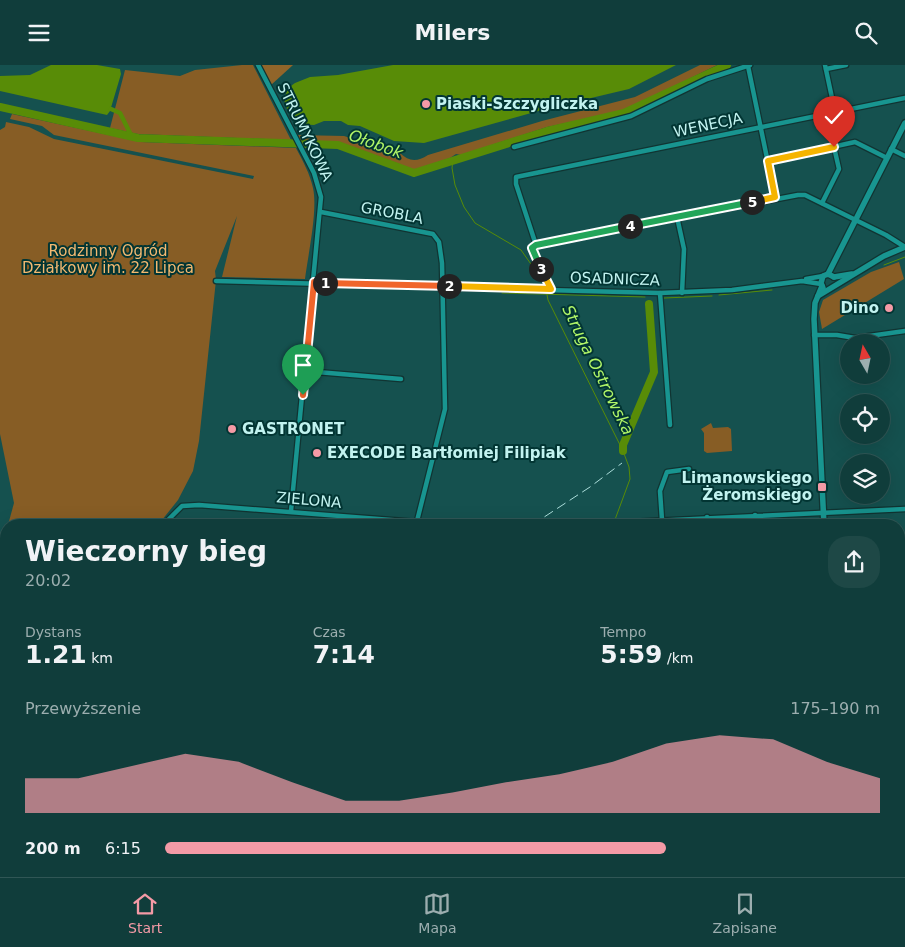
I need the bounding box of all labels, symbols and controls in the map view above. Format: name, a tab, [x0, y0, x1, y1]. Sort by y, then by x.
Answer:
icon: menu	[25, 19, 53, 47]
icon: search	[852, 19, 880, 47]
text: Milers	[415, 20, 490, 45]
street label: STRUMYKOWA	[273, 80, 337, 185]
place label: Piaski-Szczygliczka	[436, 95, 598, 113]
pin	[813, 96, 855, 147]
marker: Piaski-Szczygliczka	[420, 98, 432, 110]
icon: check	[820, 103, 848, 131]
street label: WENECJA	[672, 109, 745, 141]
water label: Ołobok	[346, 125, 406, 163]
pin: 5	[740, 189, 764, 215]
text: 5	[748, 194, 757, 210]
street label: GROBLA	[359, 198, 425, 228]
pin: 4	[618, 213, 642, 239]
text: 4	[626, 218, 635, 234]
park label: Rodzinny Ogród Działkowy im. 22 Lipca	[22, 242, 194, 277]
pin: 3	[528, 257, 554, 281]
text: 3	[537, 261, 546, 277]
street label: OSADNICZA	[570, 268, 661, 290]
pin: 1	[312, 271, 338, 295]
pin: 2	[436, 273, 462, 299]
text: 1	[321, 275, 330, 291]
text: 2	[445, 278, 454, 294]
place label: Dino	[840, 299, 879, 317]
water label: Struga Ostrowska	[558, 302, 638, 438]
marker: Dino	[883, 302, 895, 314]
north arrow	[840, 334, 890, 384]
map controls	[840, 334, 890, 504]
pin	[282, 344, 324, 395]
icon: arrive	[289, 351, 317, 379]
button: locate	[840, 394, 890, 444]
place label: GASTRONET	[242, 420, 345, 438]
marker: GASTRONET	[226, 423, 238, 435]
place label: EXECODE Bartłomiej Filipiak	[327, 444, 567, 462]
marker: EXECODE Bartłomiej Filipiak	[311, 447, 323, 459]
button: layers	[840, 454, 890, 504]
place label: Limanowskiego Żeromskiego	[681, 469, 812, 504]
marker: Limanowskiego Żeromskiego	[816, 481, 828, 493]
street label: ZIELONA	[276, 488, 343, 512]
text: Wieczorny bieg	[25, 535, 267, 568]
button: share	[828, 536, 880, 588]
text: 20:02	[25, 571, 71, 590]
text: Dystans	[25, 624, 82, 640]
text: Czas	[313, 624, 346, 640]
text: Tempo	[600, 624, 646, 640]
text: 1.21	[25, 640, 87, 669]
text: 7:14	[313, 640, 375, 669]
text: 5:59	[600, 640, 663, 669]
text: km	[87, 650, 113, 666]
text: /km	[663, 650, 693, 666]
text: Przewyższenie	[25, 699, 141, 718]
text: 175–190 m	[790, 699, 880, 718]
text: 200 m	[25, 839, 81, 858]
text: 6:15	[105, 839, 141, 858]
tab: Start	[128, 890, 162, 936]
tab: Mapa	[418, 890, 456, 936]
tab: Zapisane	[713, 890, 777, 936]

